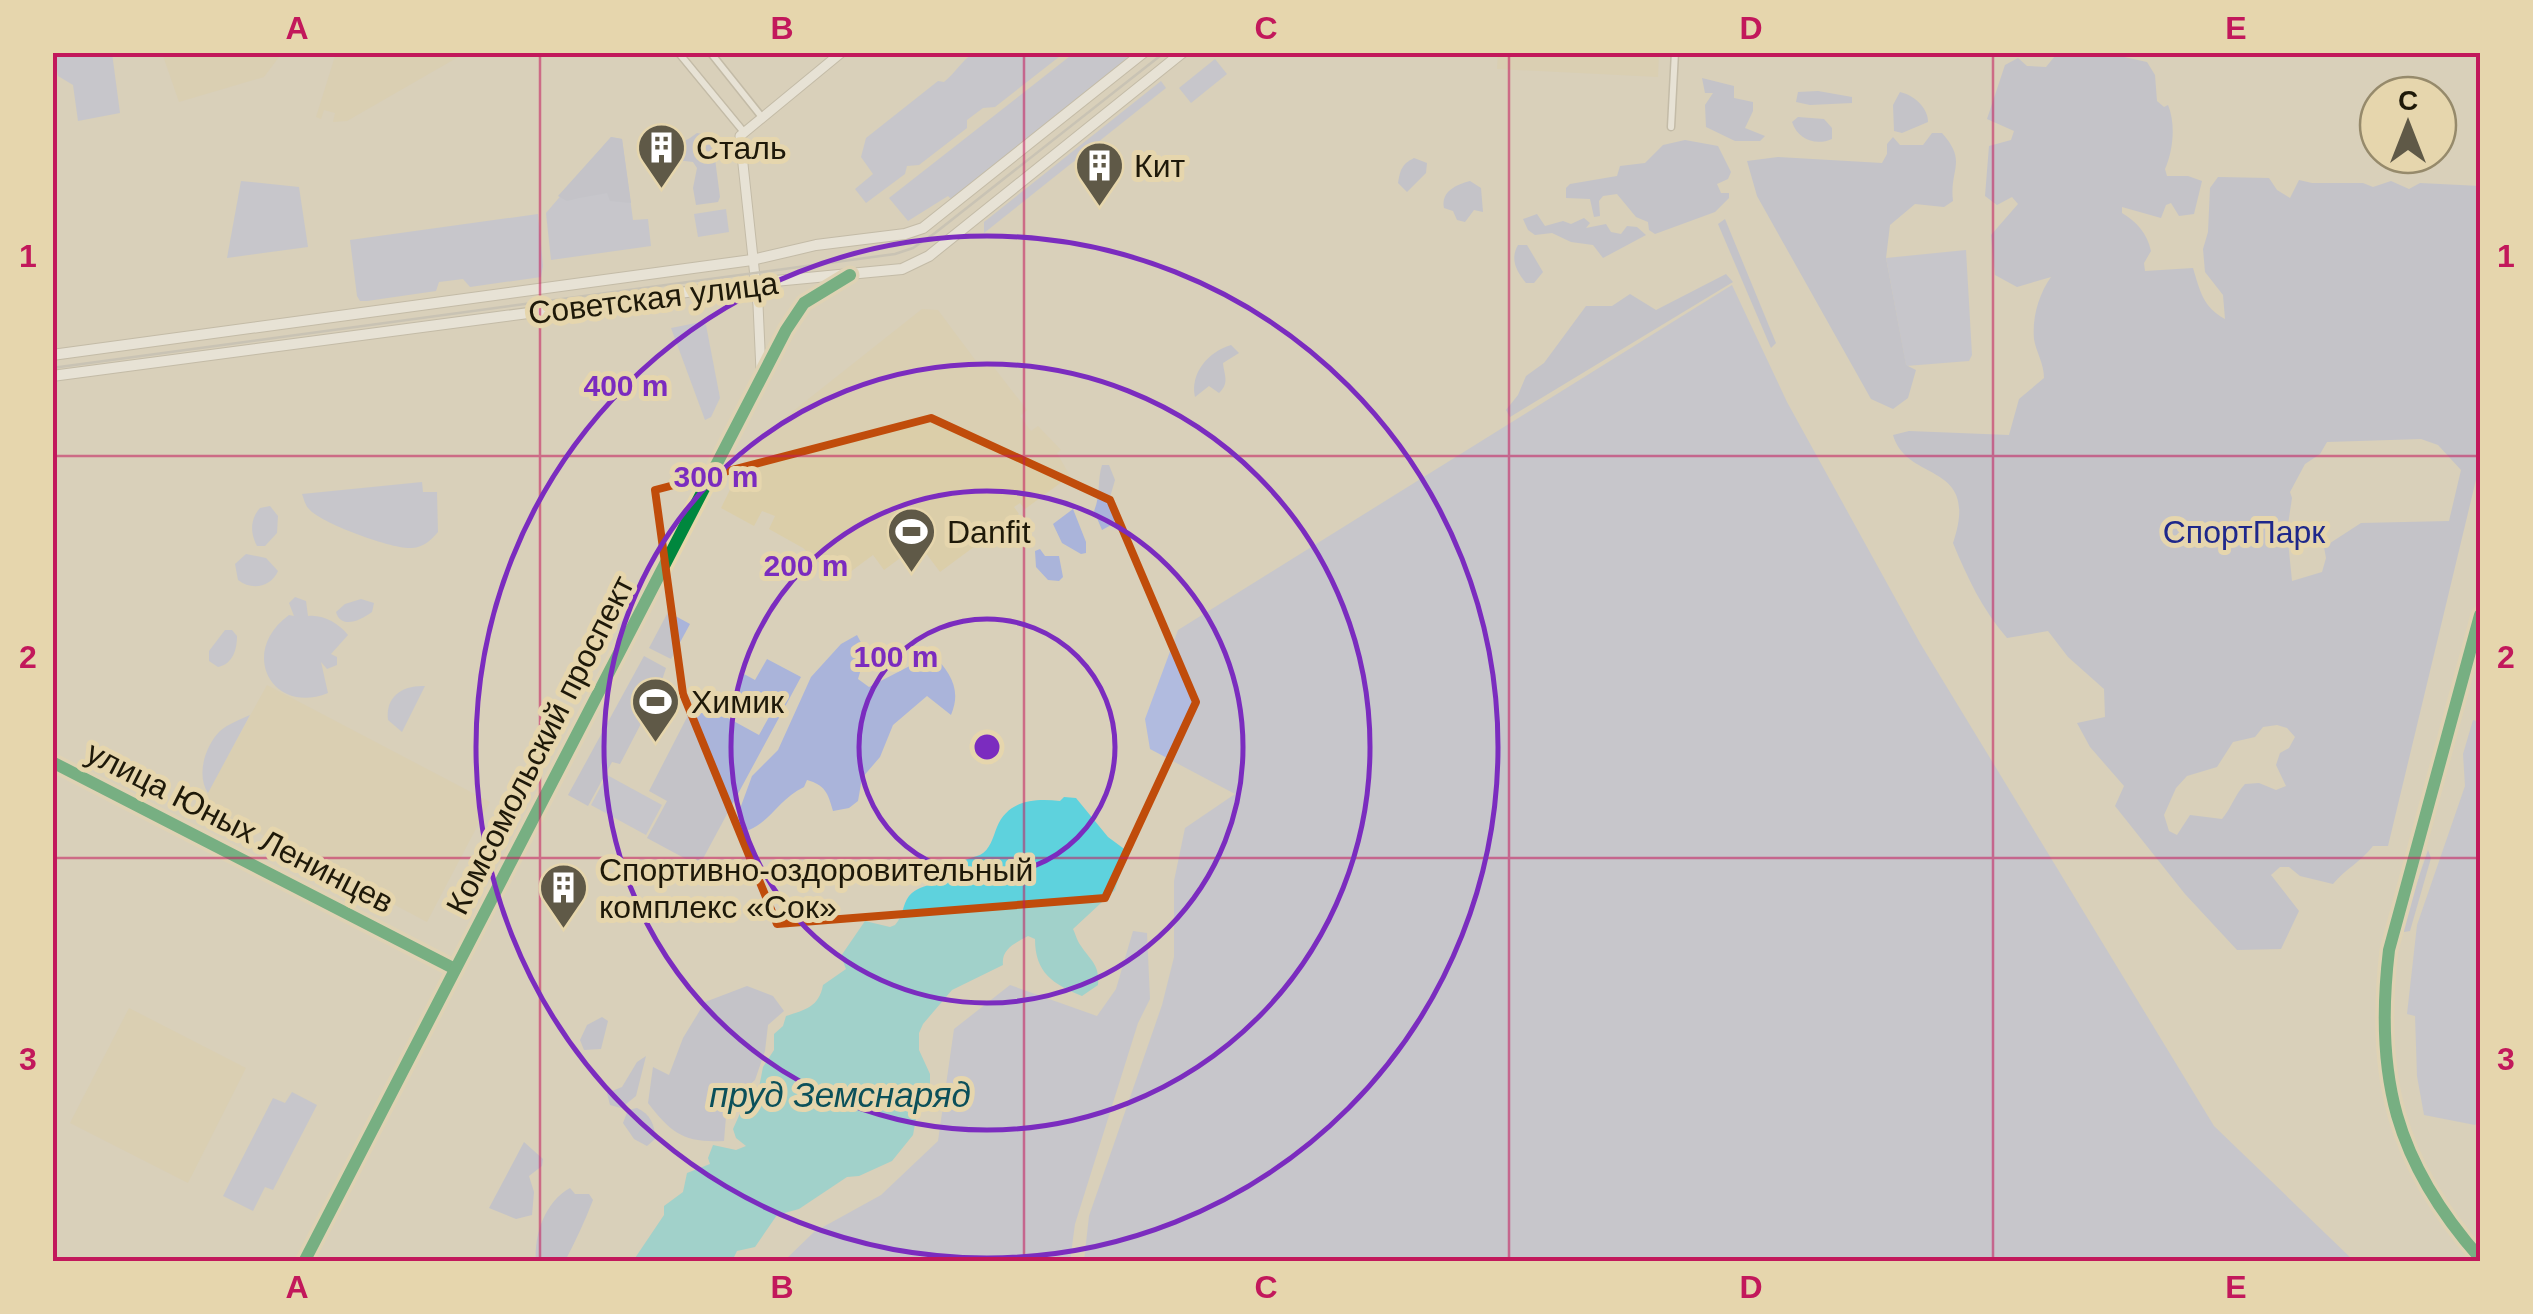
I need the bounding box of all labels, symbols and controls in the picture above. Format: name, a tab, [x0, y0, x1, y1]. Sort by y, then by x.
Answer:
text: A	[285, 10, 309, 46]
text: B	[770, 10, 794, 46]
text: C	[1254, 10, 1278, 46]
text: D	[1739, 10, 1763, 46]
text: E	[2225, 10, 2247, 46]
north arrow	[2358, 75, 2458, 175]
text: С	[2398, 85, 2418, 116]
building icon: Сталь	[635, 122, 687, 190]
place label: Сталь	[696, 130, 787, 166]
building icon: Кит	[1073, 140, 1125, 208]
place label: Кит	[1134, 148, 1186, 184]
text: 1	[19, 238, 37, 274]
text: 1	[2497, 238, 2515, 274]
street label: Советская улица	[526, 265, 780, 331]
text: 400 m	[583, 369, 669, 402]
text: 300 m	[673, 460, 759, 493]
sports icon: Danfit	[886, 506, 938, 574]
place label: Danfit	[947, 514, 1031, 550]
park label: СпортПарк	[2163, 514, 2326, 550]
text: 200 m	[763, 549, 849, 582]
street label: Комсомольский проспект	[439, 570, 641, 920]
text: 2	[19, 639, 37, 675]
text: 2	[2497, 639, 2515, 675]
text: 100 m	[853, 640, 939, 673]
sports icon: Химик	[630, 676, 682, 744]
place label: Химик	[691, 684, 785, 720]
centre of rings	[969, 729, 1005, 765]
street label: улица Юных Ленинцев	[81, 734, 399, 920]
place label: Спортивно-оздоровительный комплекс «Сок»	[599, 852, 1033, 925]
building icon: Спортивно-оздоровительный комплекс «Сок»	[538, 862, 590, 930]
text: 3	[19, 1041, 37, 1077]
text: 3	[2497, 1041, 2515, 1077]
water label: пруд Земснаряд	[709, 1075, 971, 1114]
text: A	[285, 1269, 309, 1305]
text: B	[770, 1269, 794, 1305]
text: C	[1254, 1269, 1278, 1305]
text: D	[1739, 1269, 1763, 1305]
text: E	[2225, 1269, 2247, 1305]

